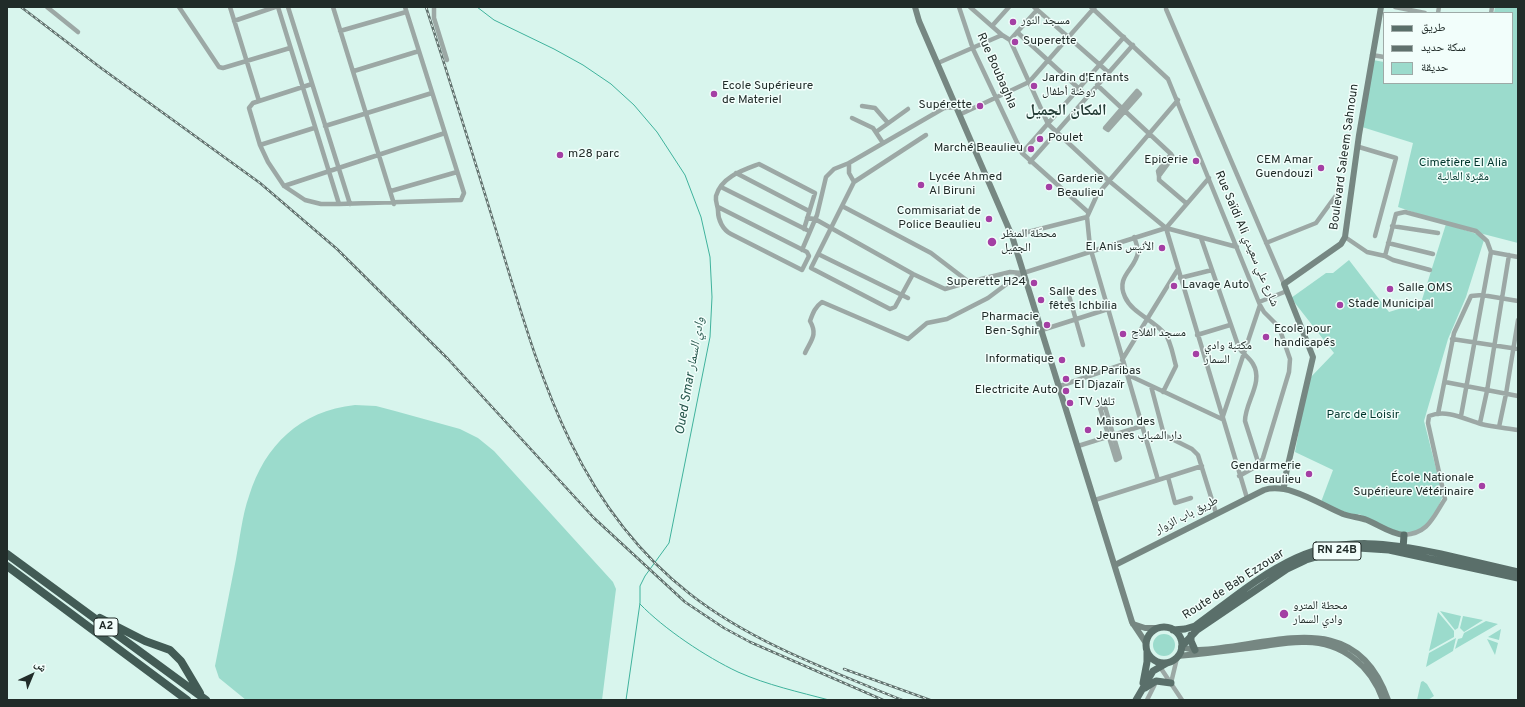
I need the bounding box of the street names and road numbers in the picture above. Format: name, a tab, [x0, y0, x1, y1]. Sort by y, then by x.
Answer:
street label: Rue Boubaghla	[973, 31, 1019, 111]
street label: Boulevard Saleem Sahnoun	[1328, 83, 1362, 231]
street label: Rue Saïdi Ali شارع علي سعيدي	[1211, 169, 1281, 309]
street label: طريق باب الزوار	[1153, 494, 1221, 538]
road number: RN 24B	[1313, 542, 1361, 560]
street label: Route de Bab Ezzouar	[1180, 547, 1288, 623]
road number: A2	[94, 618, 118, 636]

